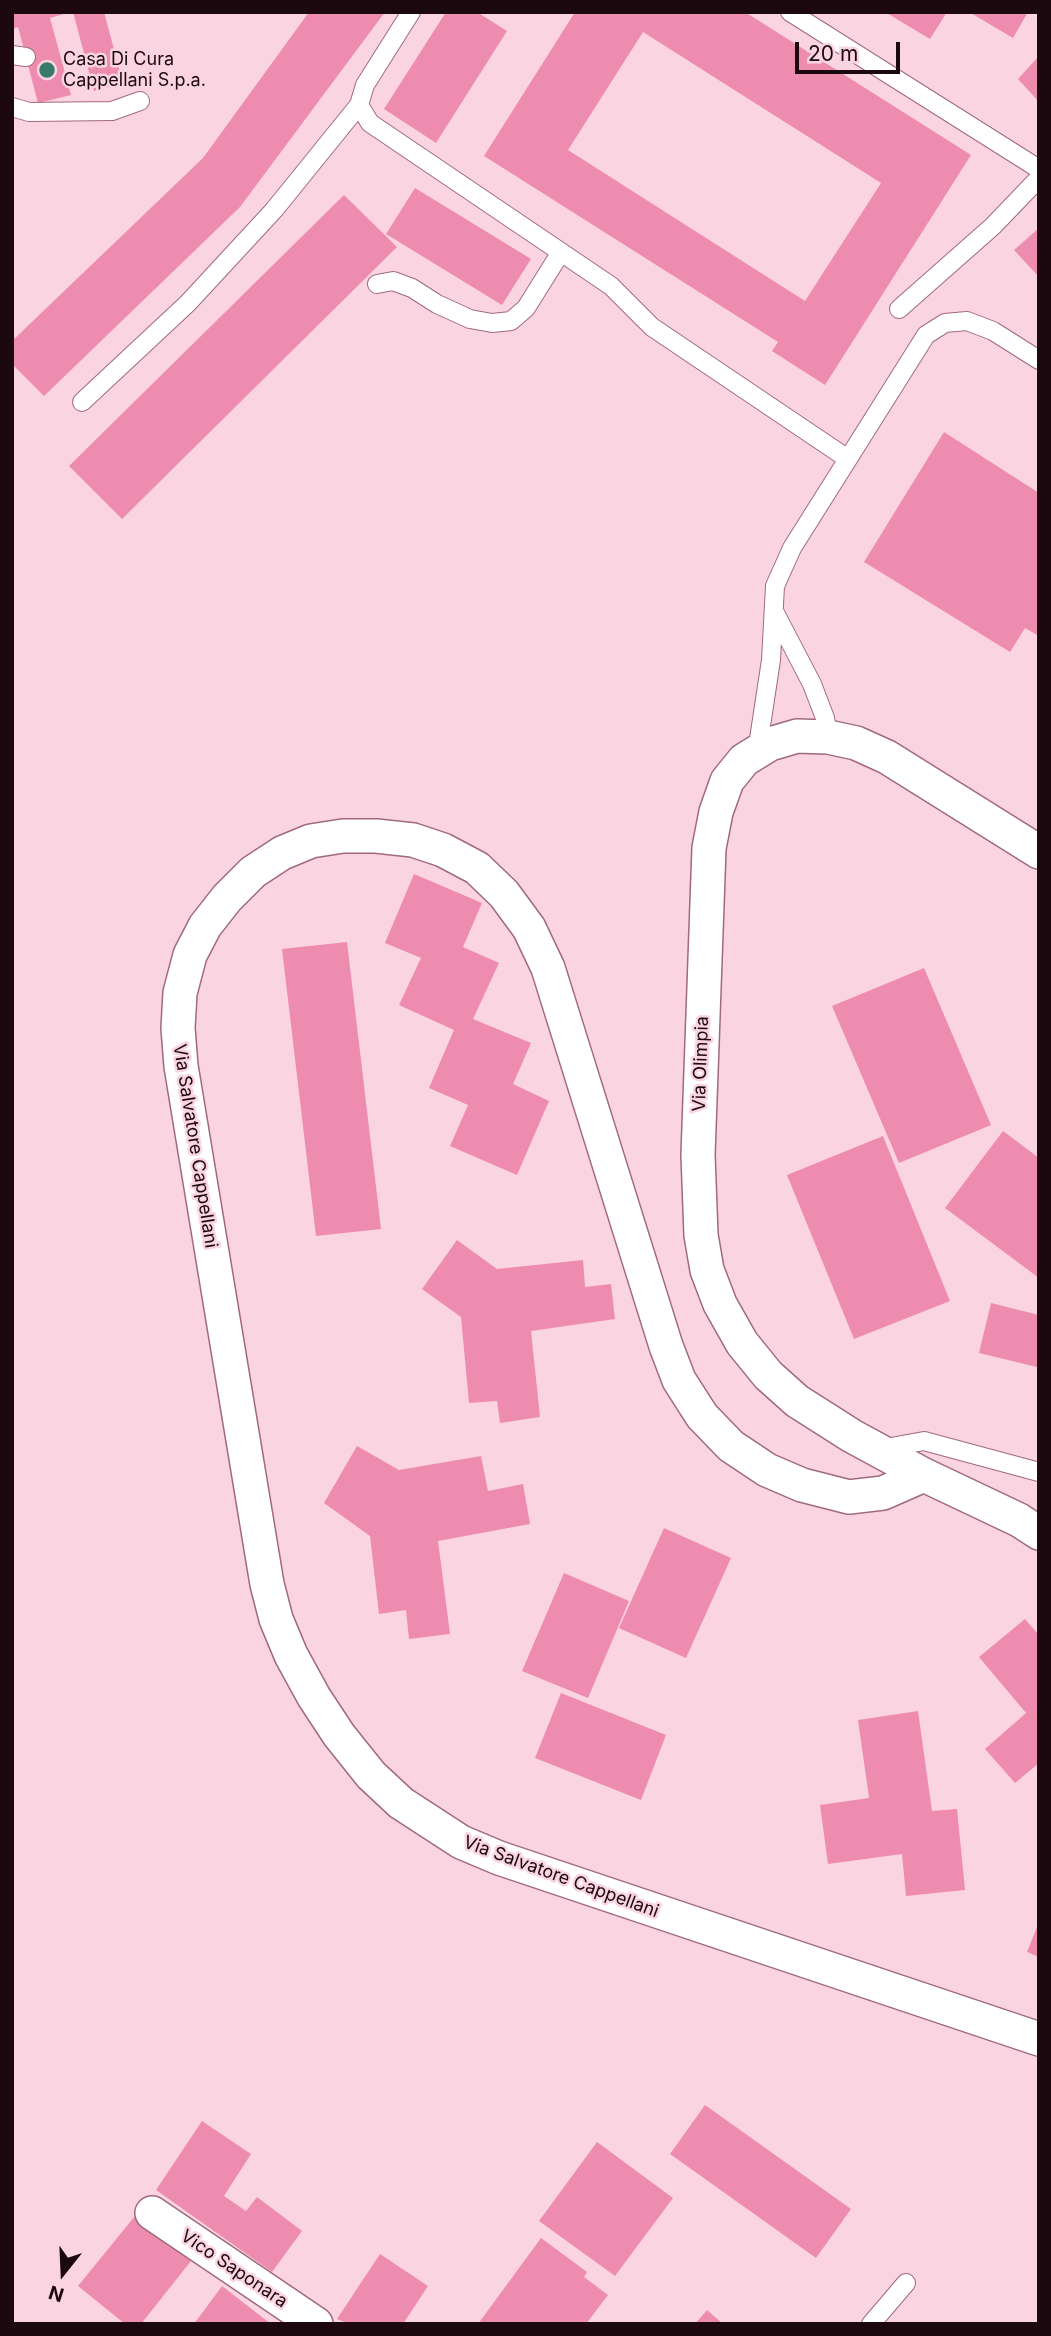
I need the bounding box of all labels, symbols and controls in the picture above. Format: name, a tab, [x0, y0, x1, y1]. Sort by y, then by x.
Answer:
scale bar	[799, 28, 904, 72]
text: 20 m	[808, 41, 858, 66]
place label: Casa Di Cura Cappellani S.p.a.	[63, 49, 206, 92]
marker: Casa Di Cura Cappellani S.p.a.	[37, 60, 57, 80]
street label: Via Olimpia	[689, 1016, 713, 1112]
street label: Via Salvatore Cappellani	[168, 1042, 222, 1250]
street label: Via Salvatore Cappellani	[460, 1832, 662, 1922]
street label: Vico Saponara	[177, 2225, 291, 2313]
north arrow	[28, 2238, 98, 2308]
text: N	[46, 2280, 67, 2307]

